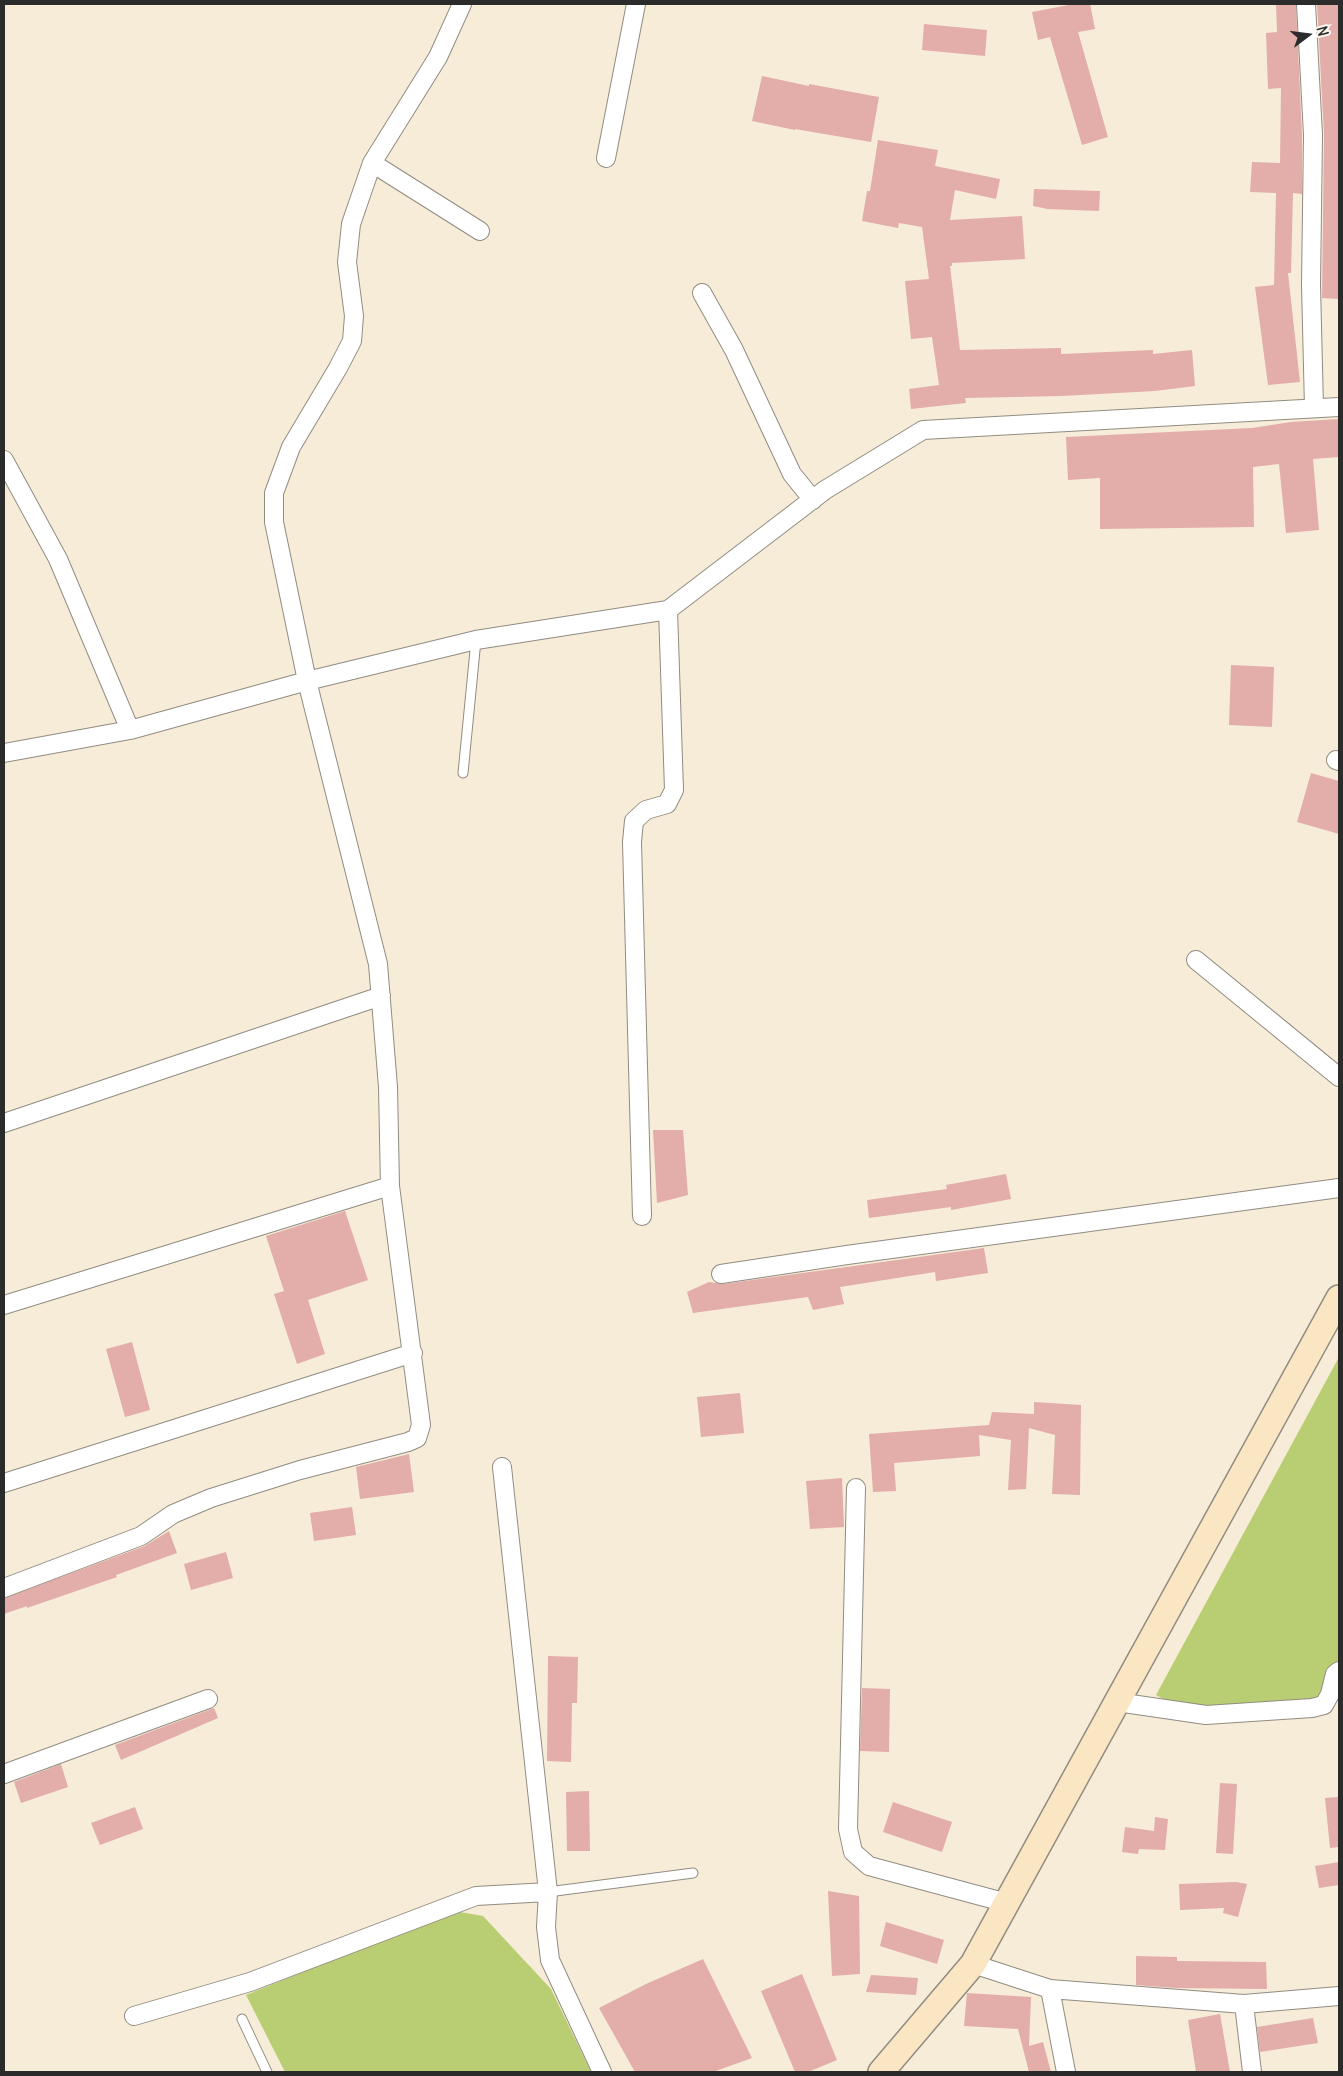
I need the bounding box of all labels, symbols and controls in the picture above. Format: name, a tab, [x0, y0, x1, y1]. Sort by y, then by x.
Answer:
north arrow	[1283, 10, 1333, 60]
text: N	[1313, 24, 1332, 38]

